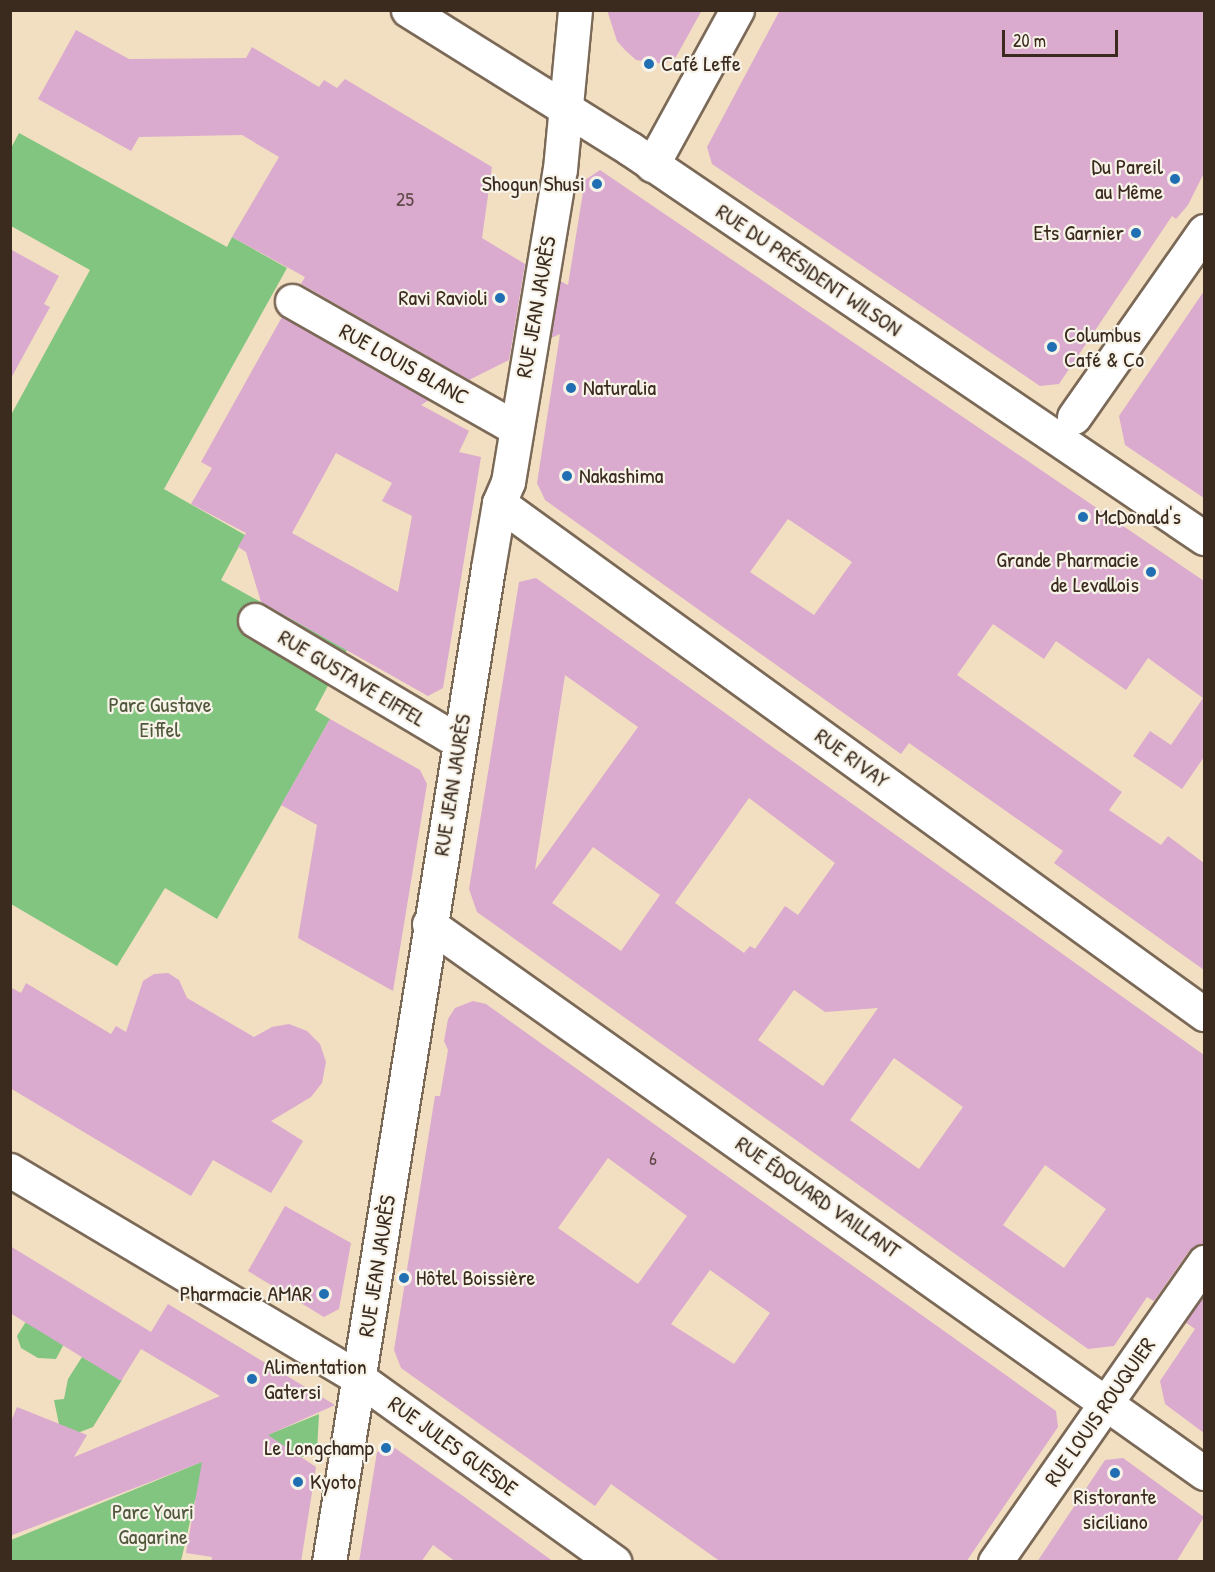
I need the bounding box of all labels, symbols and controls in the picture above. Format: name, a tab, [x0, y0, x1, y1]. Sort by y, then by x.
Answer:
scale bar	[1005, 18, 1120, 56]
text: 20 m	[1013, 28, 1046, 53]
place label: Café Leffe	[661, 51, 741, 77]
marker: Café Leffe	[642, 57, 656, 71]
place label: Du Pareil au Même	[1091, 153, 1163, 204]
place label: Shogun Shusi	[482, 171, 585, 197]
marker: Du Pareil au Même	[1168, 172, 1182, 186]
marker: Shogun Shusi	[590, 177, 604, 191]
house number: 25	[396, 186, 414, 210]
street label: RUE DU PRÉSIDENT WILSON	[711, 198, 907, 342]
place label: Ets Garnier	[1033, 220, 1124, 246]
marker: Ets Garnier	[1129, 226, 1143, 240]
street label: RUE JEAN JAURÈS	[511, 234, 561, 380]
place label: Ravi Ravioli	[399, 285, 488, 311]
marker: Ravi Ravioli	[493, 291, 507, 305]
street label: RUE LOUIS BLANC	[335, 318, 473, 410]
place label: Columbus Café & Co	[1064, 321, 1144, 372]
marker: Columbus Café & Co	[1045, 340, 1059, 354]
place label: Naturalia	[583, 375, 656, 401]
marker: Naturalia	[564, 381, 578, 395]
place label: Nakashima	[579, 463, 663, 489]
marker: Nakashima	[560, 469, 574, 483]
place label: McDonald's	[1095, 504, 1181, 530]
marker: McDonald's	[1076, 510, 1090, 524]
place label: Grande Pharmacie de Levallois	[996, 546, 1139, 598]
marker: Grande Pharmacie de Levallois	[1144, 565, 1158, 579]
street label: RUE GUSTAVE EIFFEL	[274, 624, 430, 732]
park label: Parc Gustave Eiffel	[109, 691, 211, 742]
street label: RUE JEAN JAURÈS	[428, 712, 476, 858]
street label: RUE RIVAY	[810, 722, 894, 794]
street label: RUE ÉDOUARD VAILLANT	[731, 1130, 905, 1264]
house number: 6	[649, 1145, 657, 1169]
street label: RUE JEAN JAURÈS	[353, 1193, 401, 1339]
place label: Hôtel Boissière	[416, 1265, 535, 1291]
marker: Hôtel Boissière	[397, 1271, 411, 1285]
place label: Pharmacie AMAR	[180, 1281, 312, 1307]
marker: Pharmacie AMAR	[317, 1287, 331, 1301]
street label: RUE LOUIS ROUQUIER	[1039, 1333, 1161, 1491]
place label: Alimentation Gatersi	[264, 1353, 367, 1404]
marker: Alimentation Gatersi	[245, 1372, 259, 1386]
street label: RUE JULES GUESDE	[383, 1390, 523, 1502]
place label: Le Longchamp	[264, 1435, 374, 1461]
marker: Le Longchamp	[379, 1441, 393, 1455]
marker: Ristorante siciliano	[1108, 1466, 1122, 1480]
place label: Kyoto	[310, 1469, 356, 1495]
marker: Kyoto	[291, 1475, 305, 1489]
place label: Ristorante siciliano	[1073, 1483, 1157, 1534]
park label: Parc Youri Gagarine	[112, 1498, 194, 1550]

